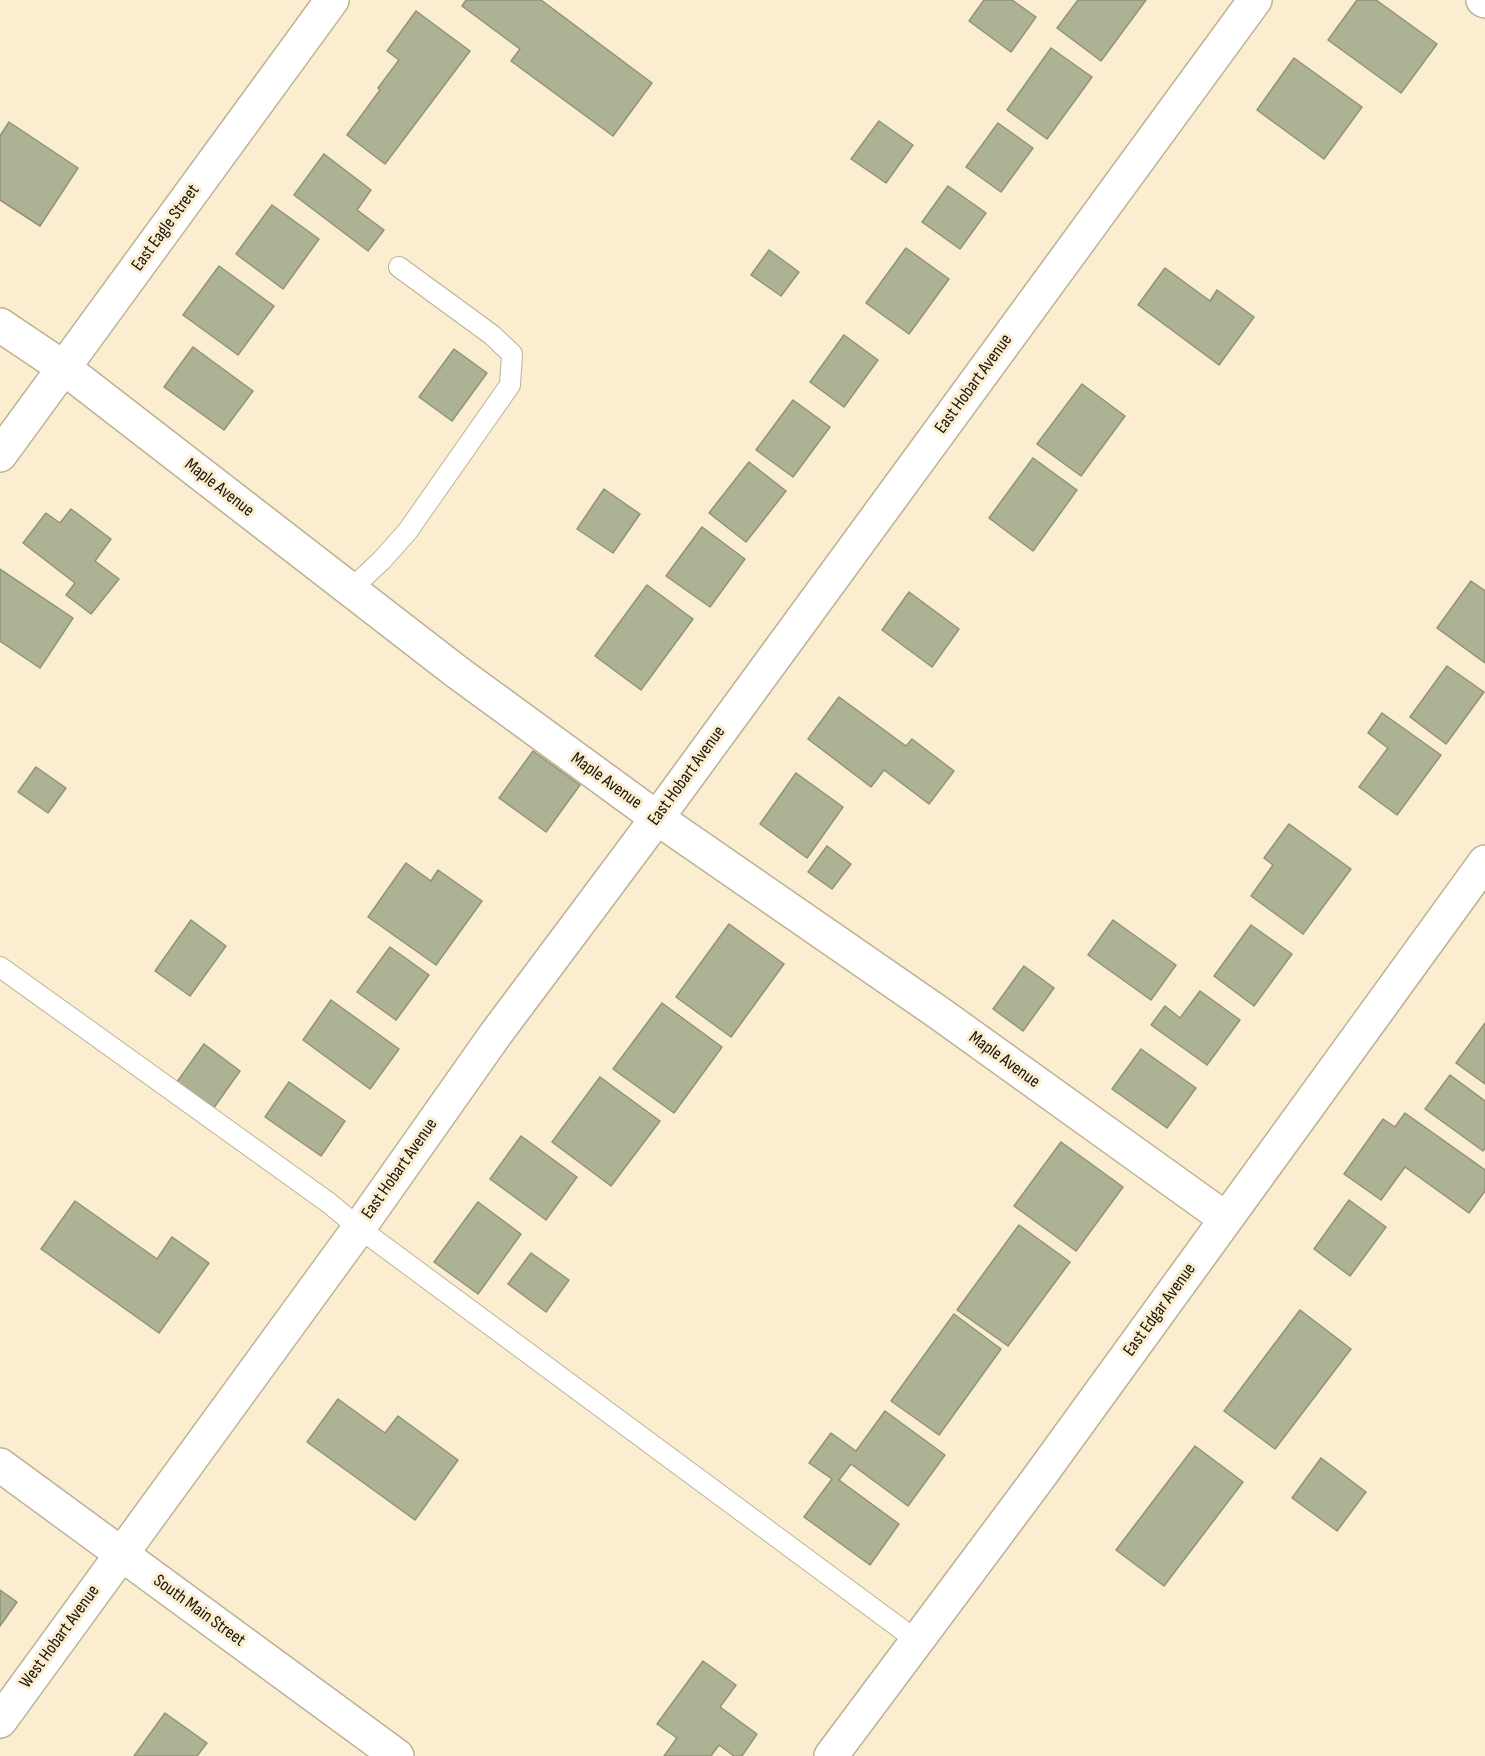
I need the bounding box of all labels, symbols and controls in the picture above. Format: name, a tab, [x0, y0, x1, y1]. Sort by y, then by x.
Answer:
street label: East Eagle Street	[127, 181, 205, 275]
street label: East Hobart Avenue	[931, 330, 1017, 438]
street label: Maple Avenue	[180, 454, 258, 522]
street label: East Hobart Avenue	[644, 722, 730, 830]
street label: Maple Avenue	[566, 748, 646, 814]
street label: Maple Avenue	[964, 1027, 1044, 1093]
street label: East Hobart Avenue	[357, 1115, 443, 1223]
street label: East Edgar Avenue	[1119, 1259, 1201, 1361]
street label: South Main Street	[149, 1570, 249, 1652]
street label: West Hobart Avenue	[15, 1581, 105, 1693]

